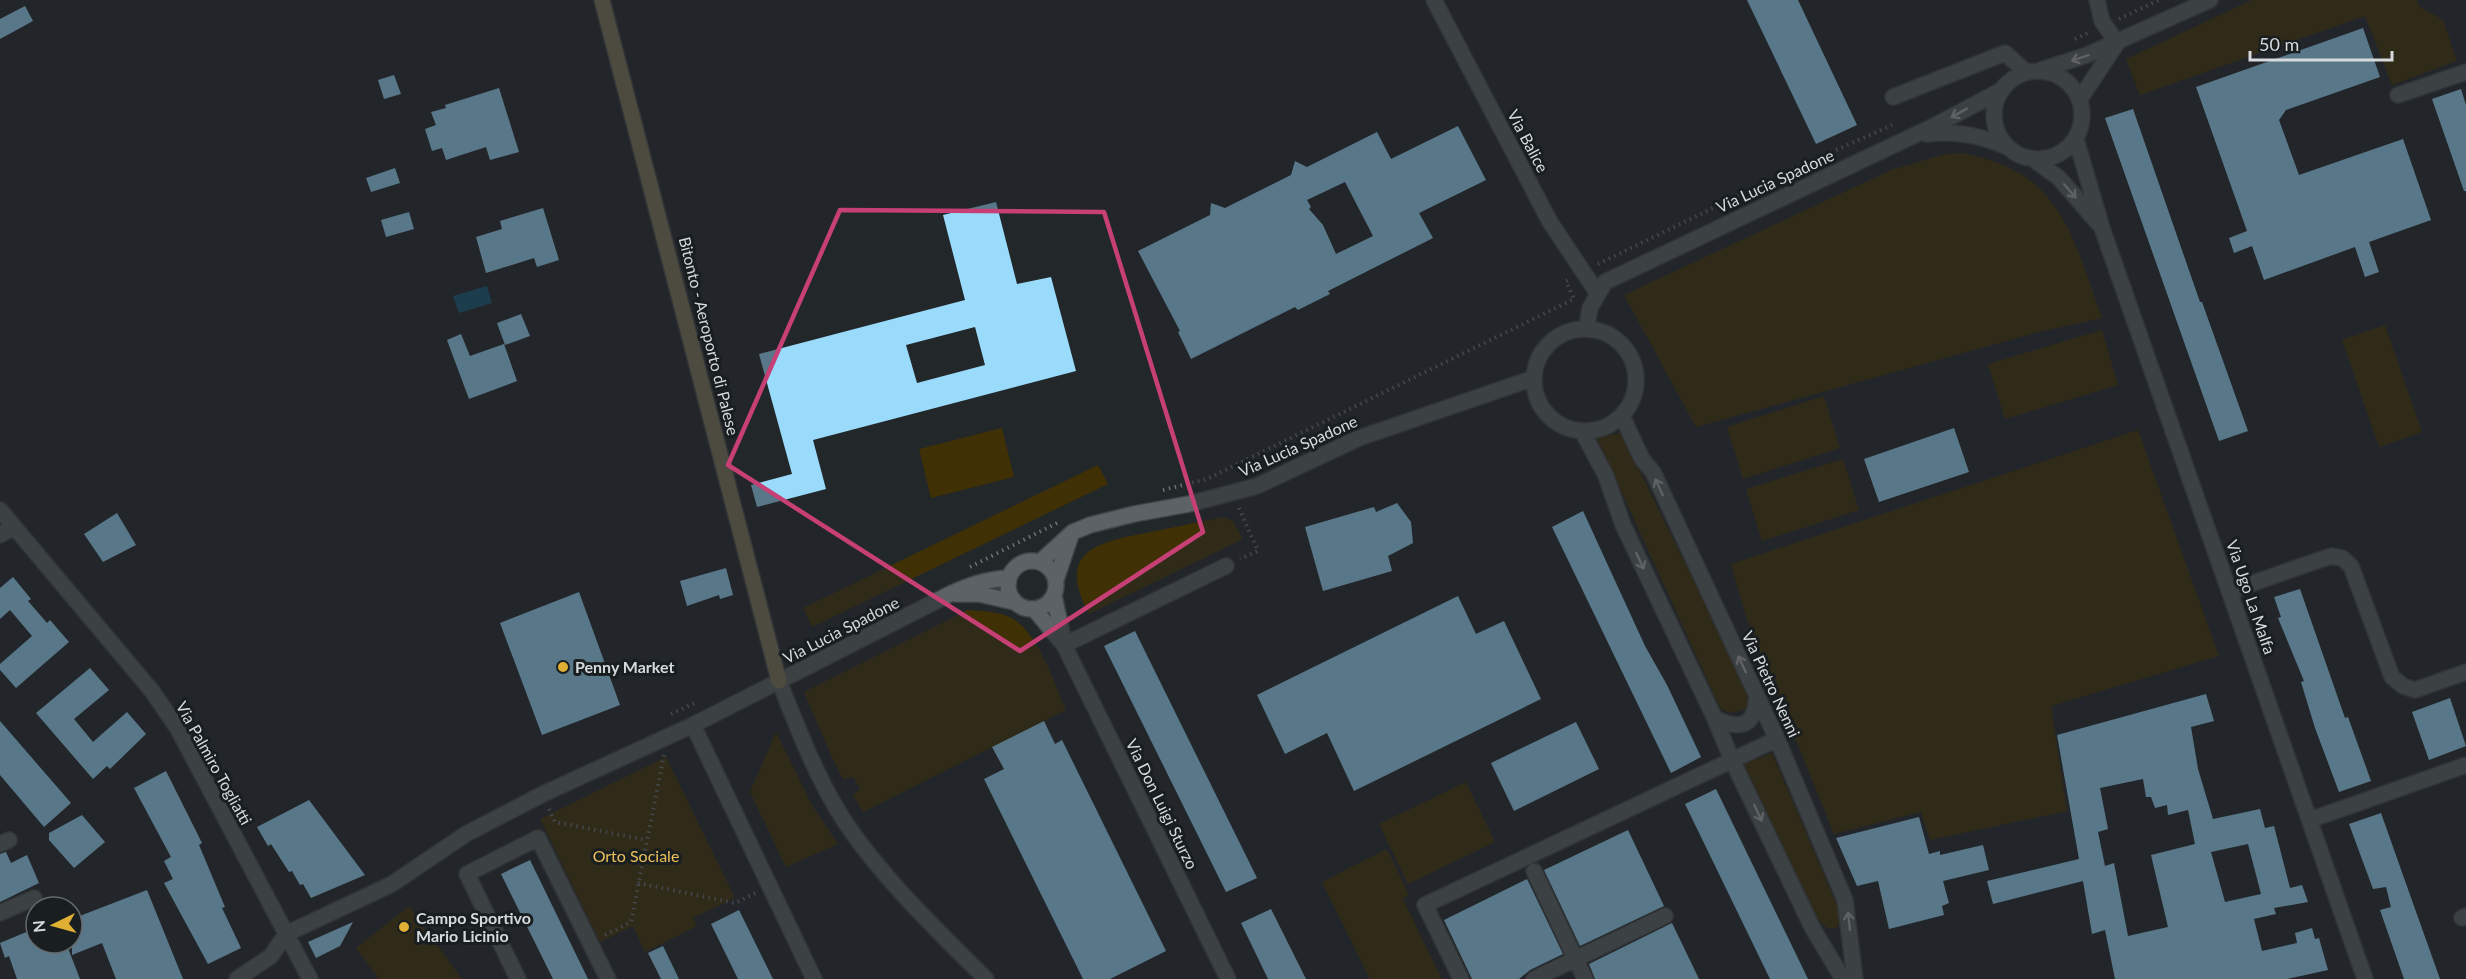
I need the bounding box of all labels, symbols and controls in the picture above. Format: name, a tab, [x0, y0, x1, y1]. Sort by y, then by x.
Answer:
scale bar	[2250, 24, 2392, 62]
text: 50 m	[2259, 33, 2299, 55]
one-way arrow	[2071, 53, 2090, 64]
street label: Via Balice	[1504, 106, 1553, 175]
one-way arrow	[1950, 108, 1968, 119]
street label: Via Lucia Spadone	[1713, 145, 1837, 216]
one-way arrow	[2063, 183, 2077, 198]
street label: Bitonto - Aeroporto di Palese	[676, 235, 743, 437]
street label: Via Lucia Spadone	[1236, 411, 1360, 480]
one-way arrow	[1653, 479, 1665, 497]
street label: Via Ugo La Malfa	[2223, 537, 2280, 656]
one-way arrow	[1635, 552, 1647, 570]
street label: Via Lucia Spadone	[780, 592, 902, 667]
street label: Via Pietro Nenni	[1739, 628, 1804, 740]
one-way arrow	[1735, 655, 1747, 673]
place label: Penny Market	[575, 657, 674, 676]
marker: Penny Market	[556, 660, 570, 674]
street label: Via Palmiro Togliatti	[173, 698, 256, 828]
street label: Via Don Luigi Sturzo	[1123, 736, 1202, 872]
one-way arrow	[1752, 803, 1764, 821]
park label: Orto Sociale	[593, 846, 679, 865]
north arrow	[24, 895, 84, 955]
place label: Campo Sportivo Mario Licinio	[416, 908, 531, 945]
one-way arrow	[1843, 911, 1854, 931]
text: N	[29, 919, 49, 933]
marker: Campo Sportivo Mario Licinio	[397, 920, 411, 934]

